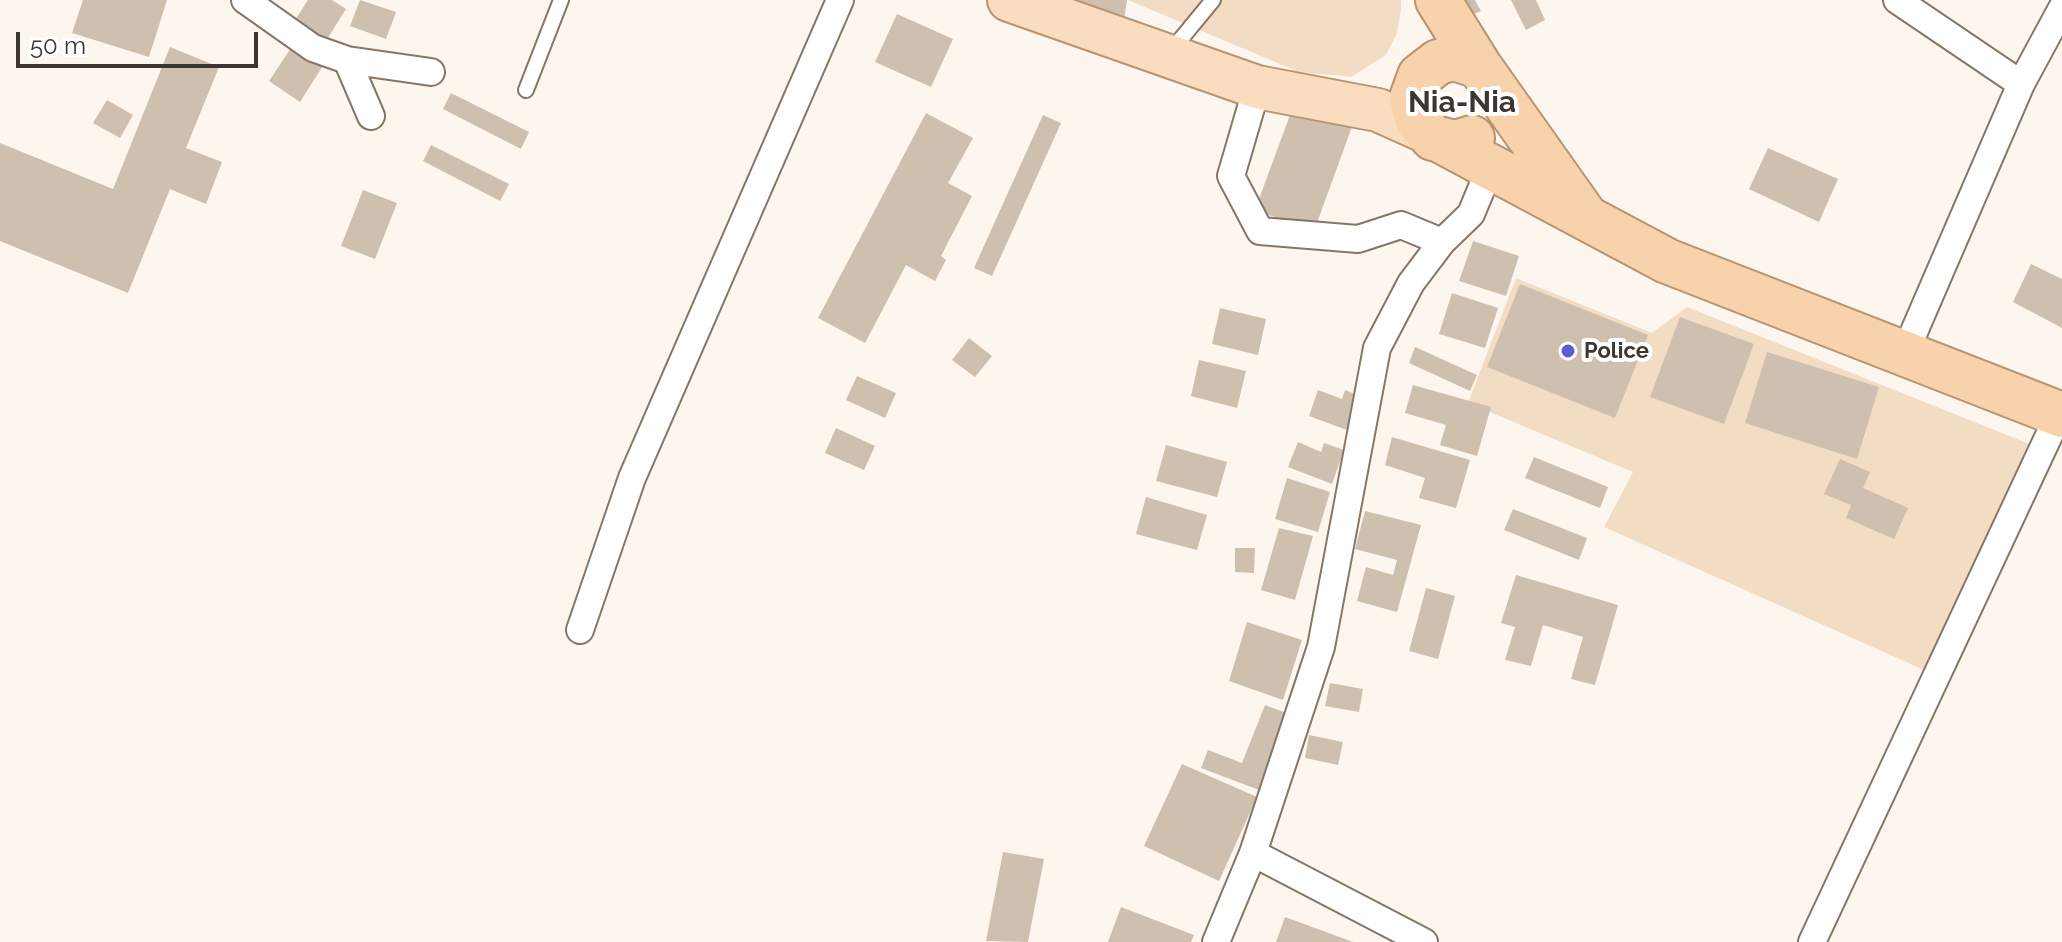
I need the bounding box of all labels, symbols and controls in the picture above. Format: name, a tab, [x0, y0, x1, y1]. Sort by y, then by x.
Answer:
scale bar	[20, 16, 262, 66]
text: 50 m	[30, 31, 86, 60]
district label: Nia-Nia	[1408, 85, 1516, 121]
place label: Police	[1584, 338, 1649, 364]
marker: Police	[1559, 342, 1577, 360]

